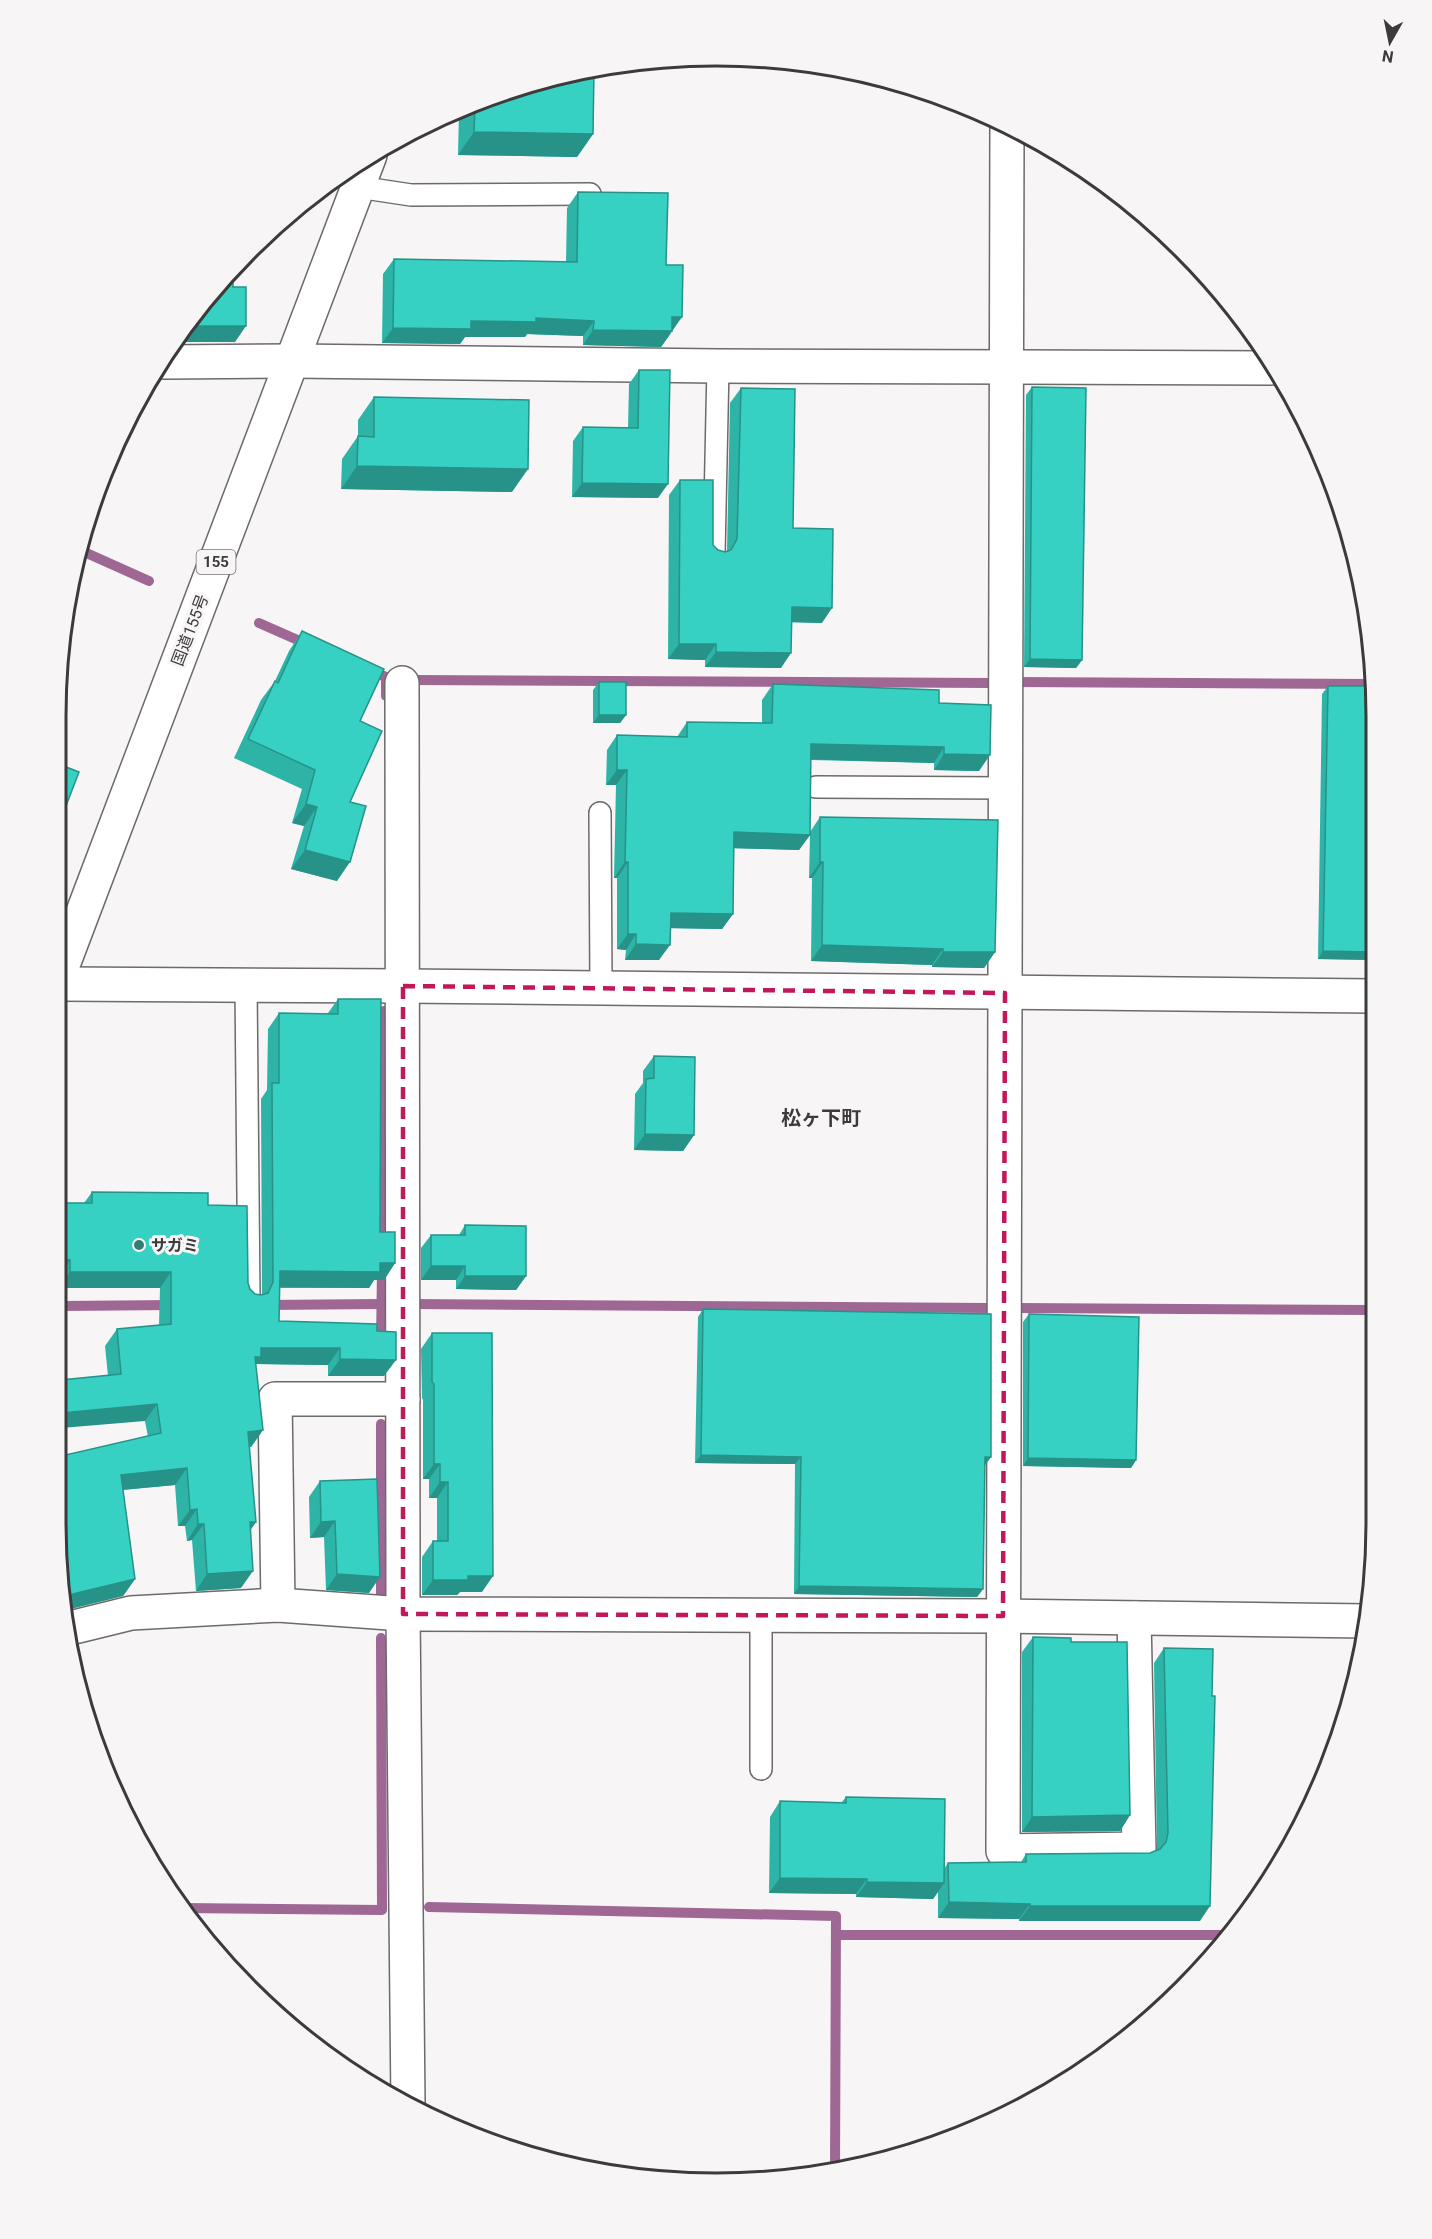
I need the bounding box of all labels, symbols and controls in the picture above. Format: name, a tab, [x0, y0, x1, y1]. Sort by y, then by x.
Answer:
north arrow	[1360, 12, 1420, 72]
text: N	[1381, 46, 1395, 67]
road number: 155	[196, 550, 236, 574]
street label: 国道155号	[168, 592, 212, 668]
district label: 松ヶ下町	[781, 1106, 861, 1130]
place label: サガミ	[151, 1236, 199, 1255]
marker: サガミ	[132, 1238, 146, 1252]

